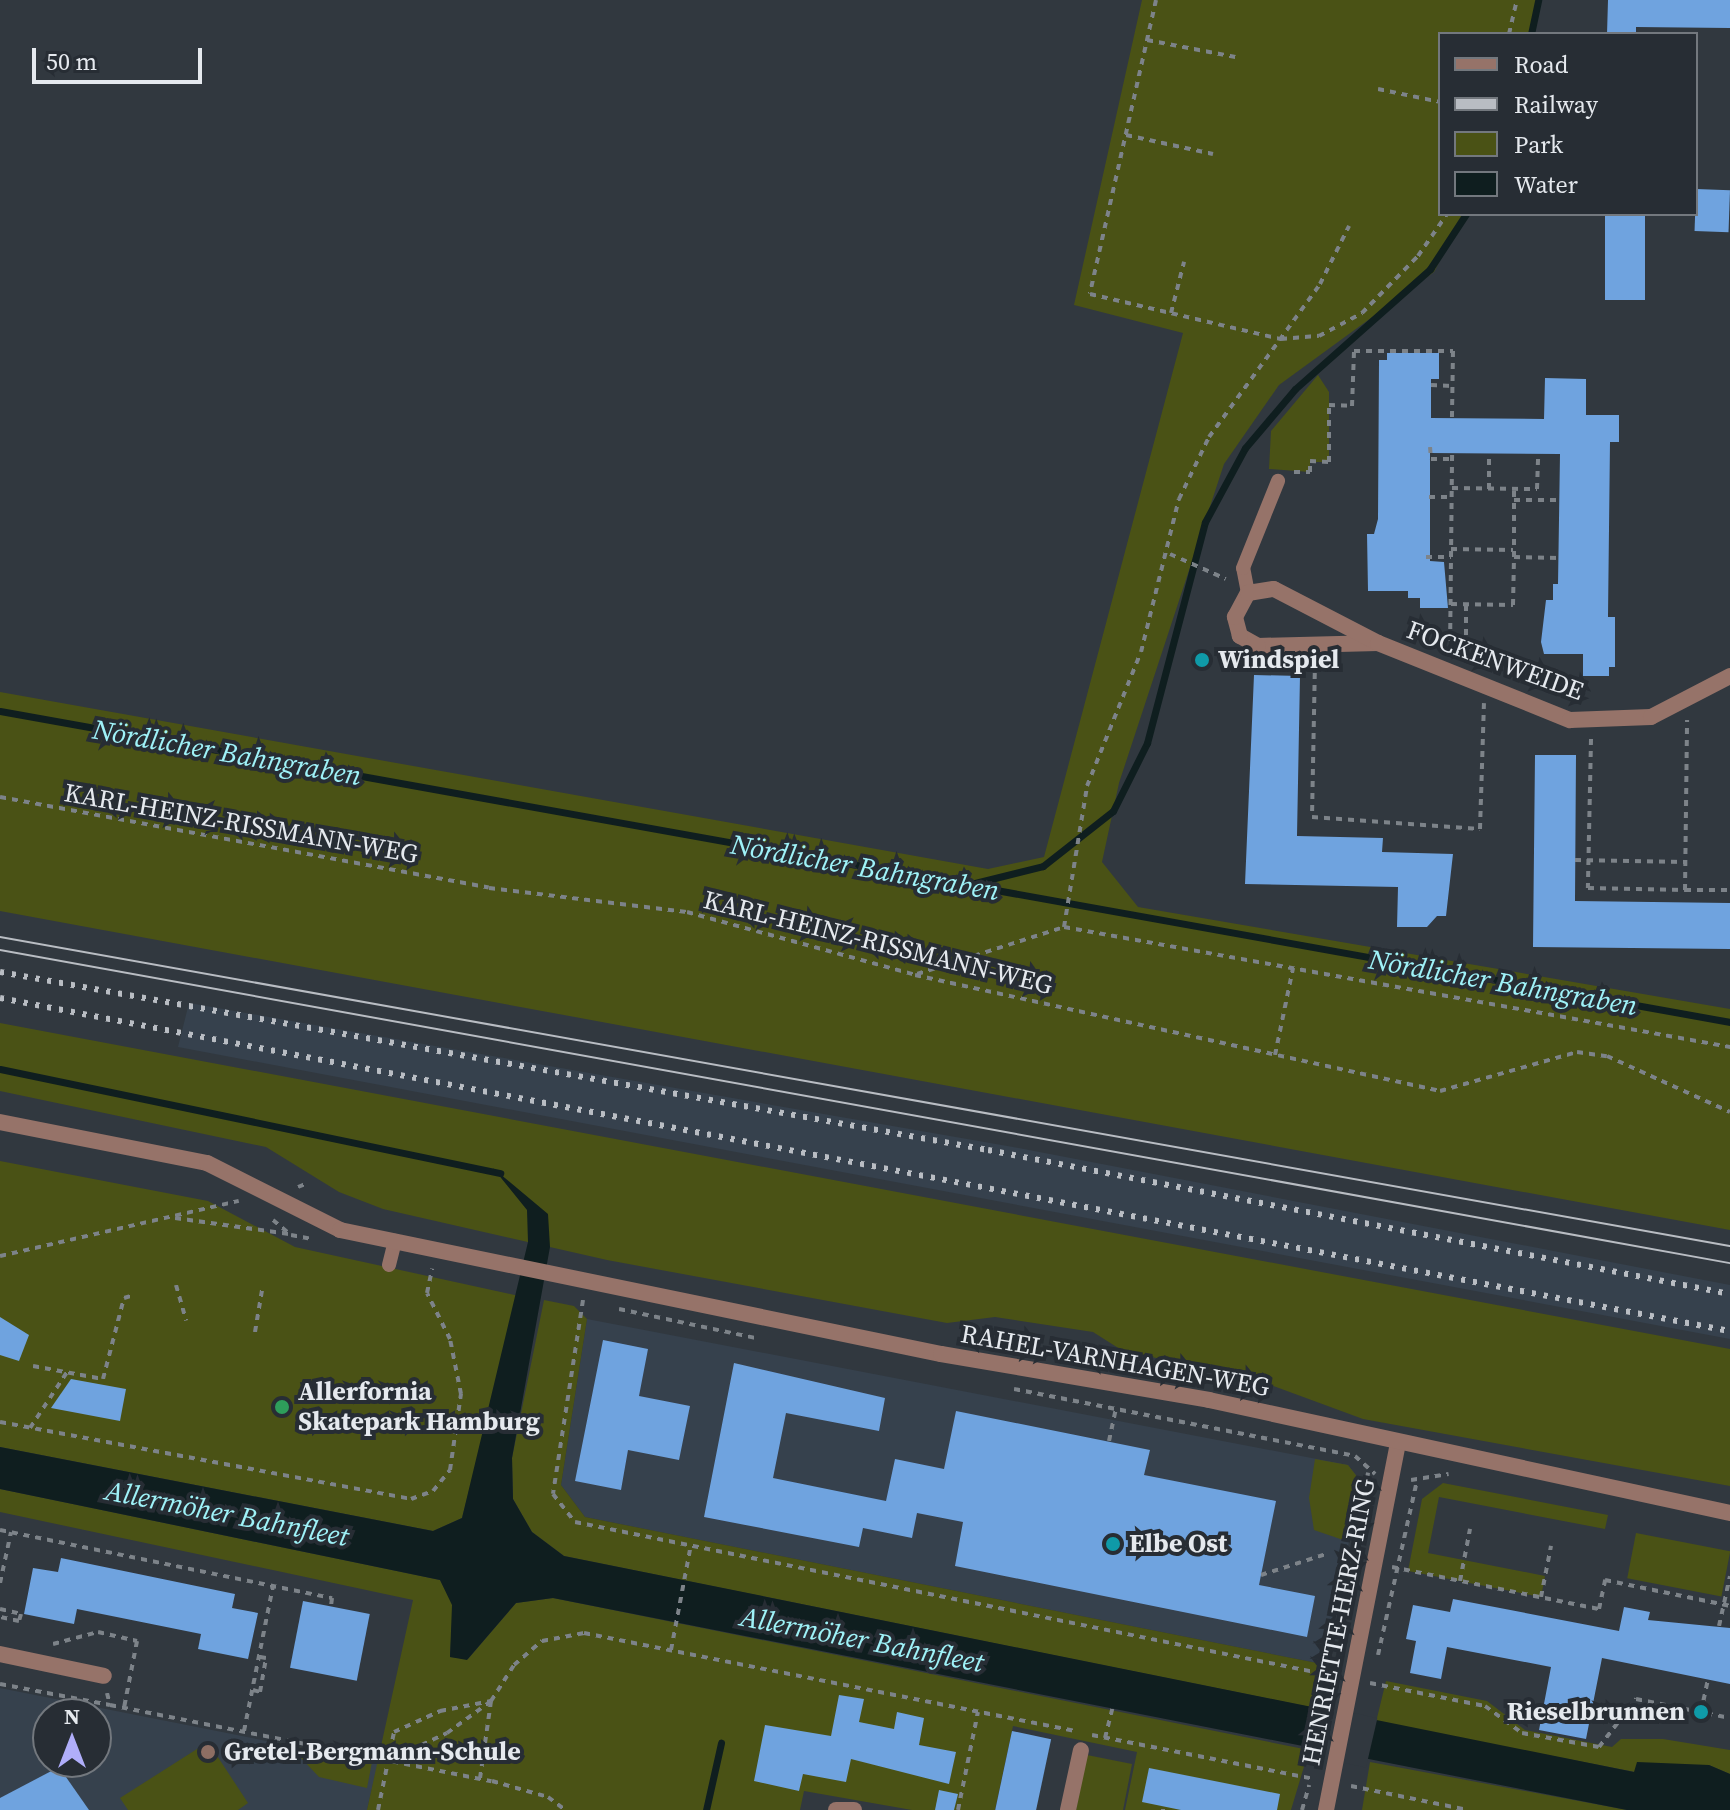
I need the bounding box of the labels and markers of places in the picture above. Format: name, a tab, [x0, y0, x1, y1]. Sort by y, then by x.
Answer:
place label: Windspiel	[1218, 644, 1339, 676]
marker: Windspiel	[1193, 651, 1211, 669]
place label: Allerfornia Skatepark Hamburg	[298, 1376, 540, 1438]
marker: Allerfornia Skatepark Hamburg	[273, 1398, 291, 1416]
place label: Elbe Ost	[1129, 1528, 1227, 1560]
marker: Elbe Ost	[1104, 1535, 1122, 1553]
place label: Rieselbrunnen	[1507, 1696, 1685, 1728]
marker: Rieselbrunnen	[1692, 1703, 1710, 1721]
place label: Gretel-Bergmann-Schule	[224, 1736, 521, 1768]
marker: Gretel-Bergmann-Schule	[199, 1743, 217, 1761]

